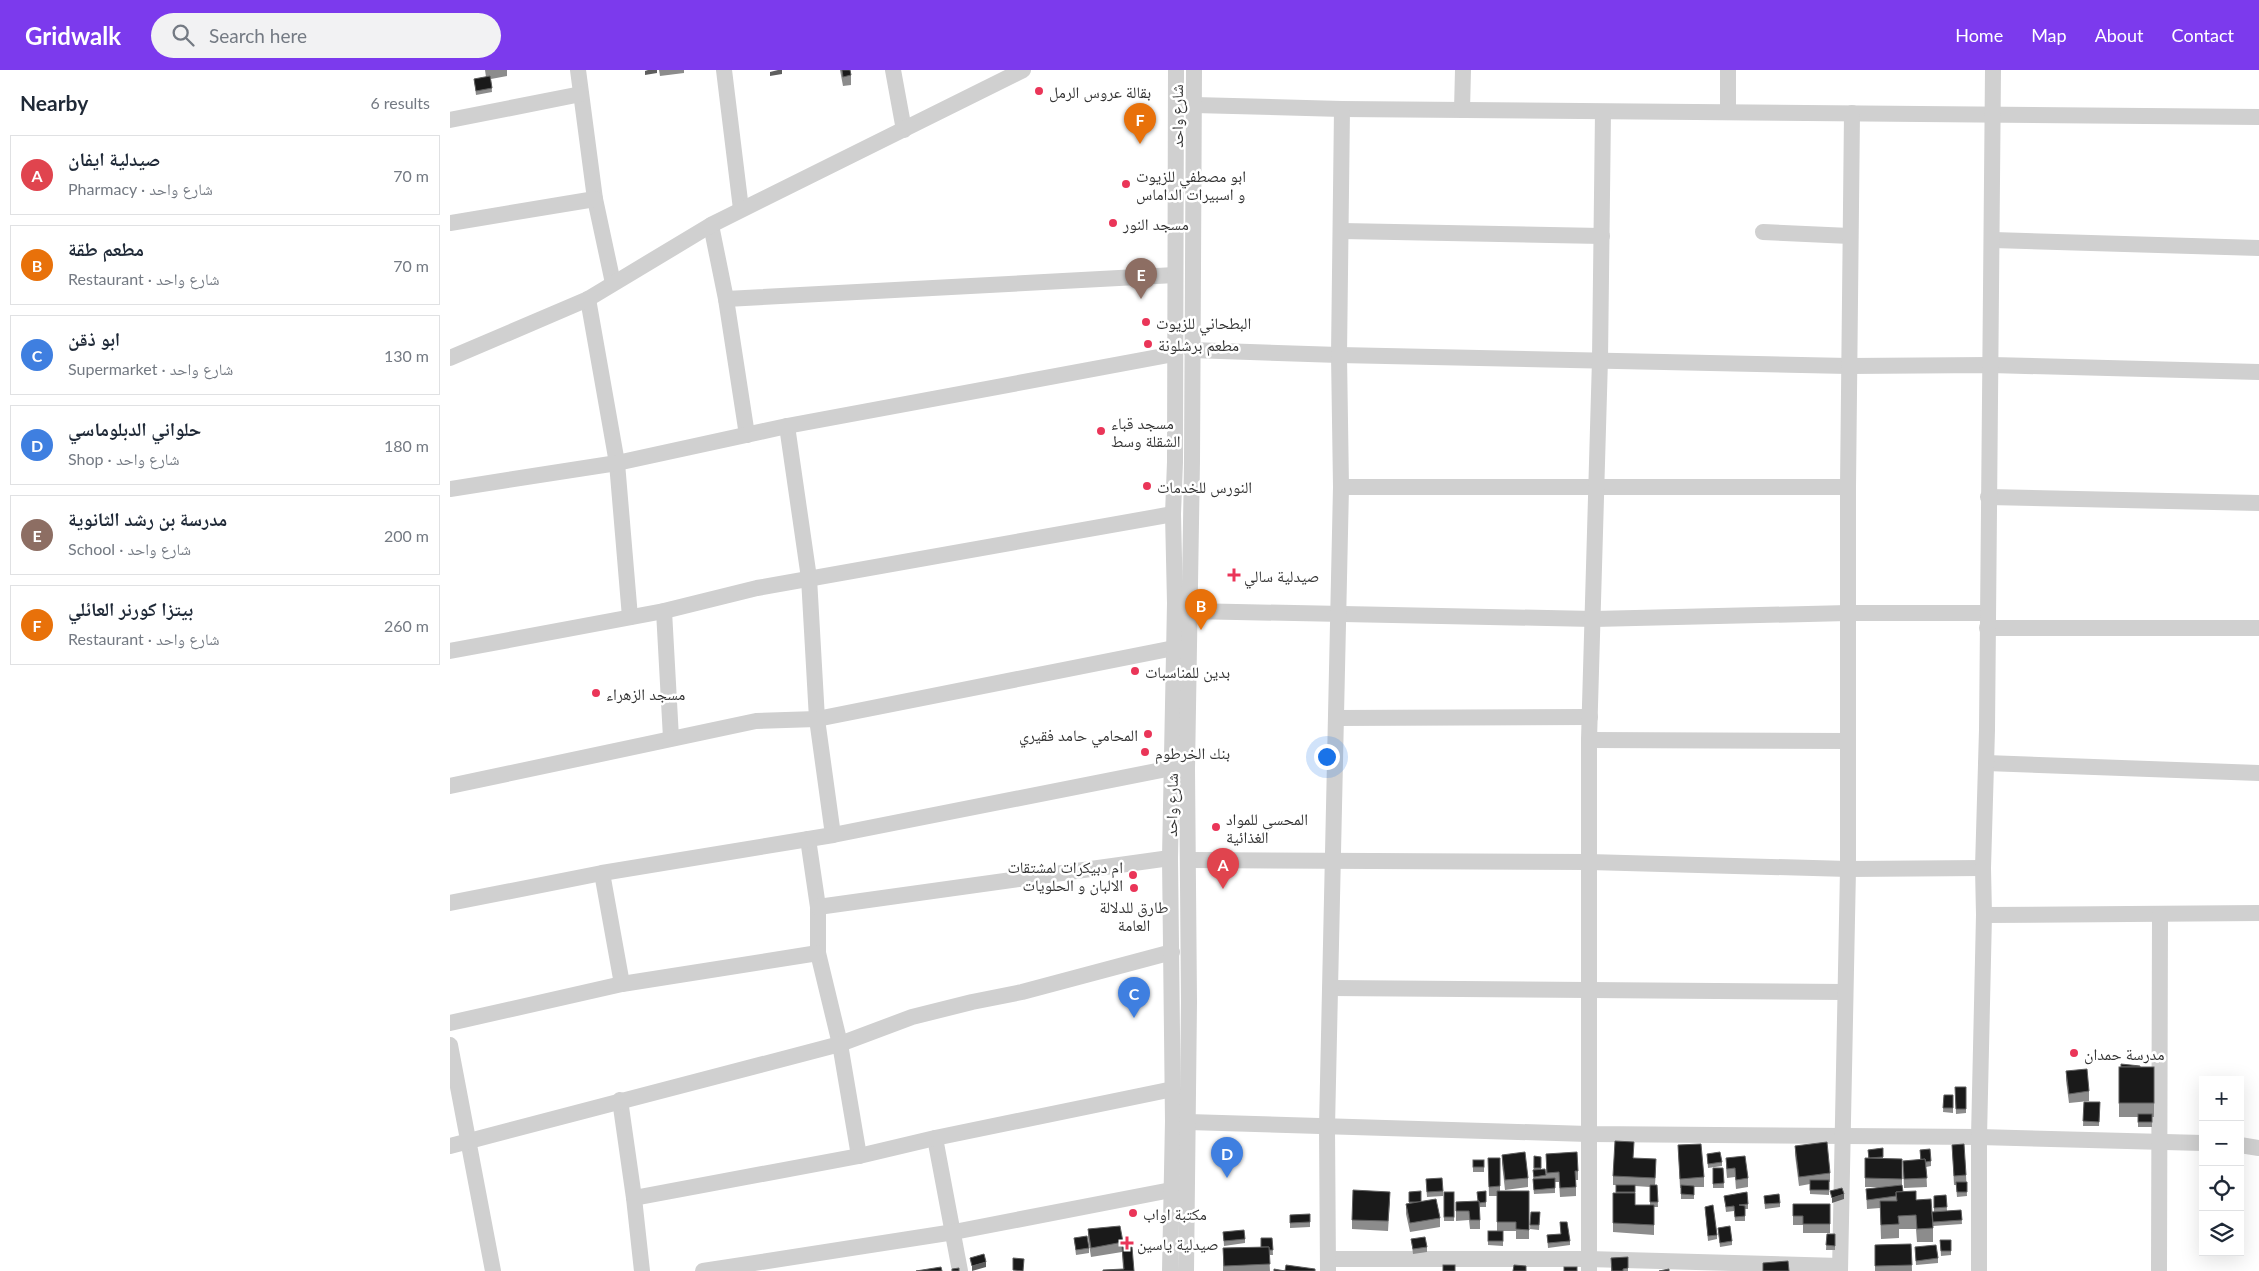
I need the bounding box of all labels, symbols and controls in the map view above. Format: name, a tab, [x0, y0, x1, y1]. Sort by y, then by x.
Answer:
search box	[151, 13, 501, 58]
text: Gridwalk	[25, 21, 121, 50]
icon: search	[169, 21, 197, 49]
text: Search here	[209, 24, 307, 47]
text: Home	[1955, 24, 2003, 46]
text: Map	[2031, 24, 2067, 46]
text: About	[2095, 24, 2144, 46]
text: Contact	[2172, 24, 2234, 46]
place label: بقالة عروس الرمل	[1049, 82, 1151, 103]
street label: شارع واحد	[1167, 84, 1188, 148]
marker: بقالة عروس الرمل	[1033, 85, 1045, 97]
text: Nearby	[20, 90, 88, 115]
text: 6 results	[370, 93, 430, 112]
pin: F	[1124, 103, 1156, 144]
text: صيدلية ايفان	[68, 147, 160, 170]
text: A	[31, 166, 43, 185]
text: 70 m	[393, 166, 429, 185]
place label: ابو مصطفي للزيوت و اسبيرات الداماس	[1136, 166, 1246, 205]
marker: ابو مصطفي للزيوت و اسبيرات الداماس	[1120, 178, 1132, 190]
text: Pharmacy · شارع واحد	[68, 179, 213, 198]
place label: مسجد النور	[1122, 214, 1189, 234]
marker: مسجد النور	[1107, 217, 1119, 229]
text: مطعم طقة	[68, 237, 144, 260]
text: B	[32, 256, 42, 275]
text: 70 m	[393, 256, 429, 275]
pin: E	[1125, 258, 1157, 299]
text: Restaurant · شارع واحد	[68, 269, 220, 288]
place label: البطحاني للزيوت	[1156, 313, 1251, 336]
marker: البطحاني للزيوت	[1140, 316, 1152, 328]
text: ابو ذقن	[68, 327, 120, 350]
place label: مطعم برشلونة	[1158, 335, 1239, 356]
marker: مطعم برشلونة	[1142, 338, 1154, 350]
text: C	[32, 346, 42, 365]
text: 130 m	[384, 346, 429, 365]
text: Supermarket · شارع واحد	[68, 359, 233, 378]
place label: مسجد قباء الشقلة وسط	[1111, 413, 1181, 451]
text: حلواني الدبلوماسي	[68, 417, 201, 440]
marker: مسجد قباء الشقلة وسط	[1095, 425, 1107, 437]
text: D	[31, 436, 43, 455]
text: 180 m	[384, 436, 429, 455]
text: Shop · شارع واحد	[68, 449, 179, 468]
place label: النورس للخدمات	[1157, 477, 1252, 498]
marker: النورس للخدمات	[1141, 480, 1153, 492]
text: مدرسة بن رشد الثانوية	[68, 507, 227, 530]
text: E	[32, 526, 42, 545]
text: 200 m	[384, 526, 429, 545]
text: School · شارع واحد	[68, 539, 191, 558]
place label: صيدلية سالي	[1244, 566, 1319, 589]
marker: صيدلية سالي	[1228, 569, 1240, 581]
pin: B	[1185, 589, 1217, 630]
text: بيتزا كورنر العائلي	[68, 597, 193, 620]
text: F	[32, 616, 42, 635]
text: 260 m	[384, 616, 429, 635]
text: Restaurant · شارع واحد	[68, 629, 220, 648]
place label: بدين للمناسبات	[1145, 662, 1230, 683]
marker: بدين للمناسبات	[1129, 665, 1141, 677]
place label: مسجد الزهراء	[606, 684, 685, 704]
marker: مسجد الزهراء	[590, 687, 602, 699]
place label: المحامي حامد فقيري	[1019, 725, 1138, 748]
marker: المحامي حامد فقيري	[1142, 728, 1154, 740]
place label: بنك الخرطوم	[1155, 743, 1230, 764]
your location	[1314, 744, 1340, 770]
marker: بنك الخرطوم	[1139, 746, 1151, 758]
street label: شارع واحد	[1161, 773, 1183, 837]
place label: المحسي للمواد الغذائية	[1226, 809, 1308, 846]
marker: المحسي للمواد الغذائية	[1210, 821, 1222, 833]
pin: A	[1207, 848, 1239, 889]
place label: ام دبيكرات لمشتقات الالبان و الحلويات	[1007, 857, 1123, 896]
marker: ام دبيكرات لمشتقات الالبان و الحلويات	[1127, 869, 1139, 881]
marker: طارق للدلالة العامة	[1128, 882, 1140, 894]
place label: طارق للدلالة العامة	[1099, 897, 1169, 934]
pin: C	[1118, 977, 1150, 1018]
place label: مدرسة حمدان	[2084, 1044, 2164, 1065]
marker: مدرسة حمدان	[2068, 1047, 2080, 1059]
map controls	[2199, 1076, 2244, 1256]
button: +	[2199, 1076, 2244, 1121]
button: −	[2199, 1121, 2244, 1166]
pin: D	[1211, 1137, 1243, 1178]
button: locate	[2199, 1166, 2244, 1211]
place label: مكتبة اواب	[1143, 1204, 1207, 1224]
marker: مكتبة اواب	[1127, 1207, 1139, 1219]
button: layers	[2199, 1211, 2244, 1256]
place label: صيدلية ياسين	[1137, 1234, 1219, 1255]
marker: صيدلية ياسين	[1121, 1237, 1133, 1249]

